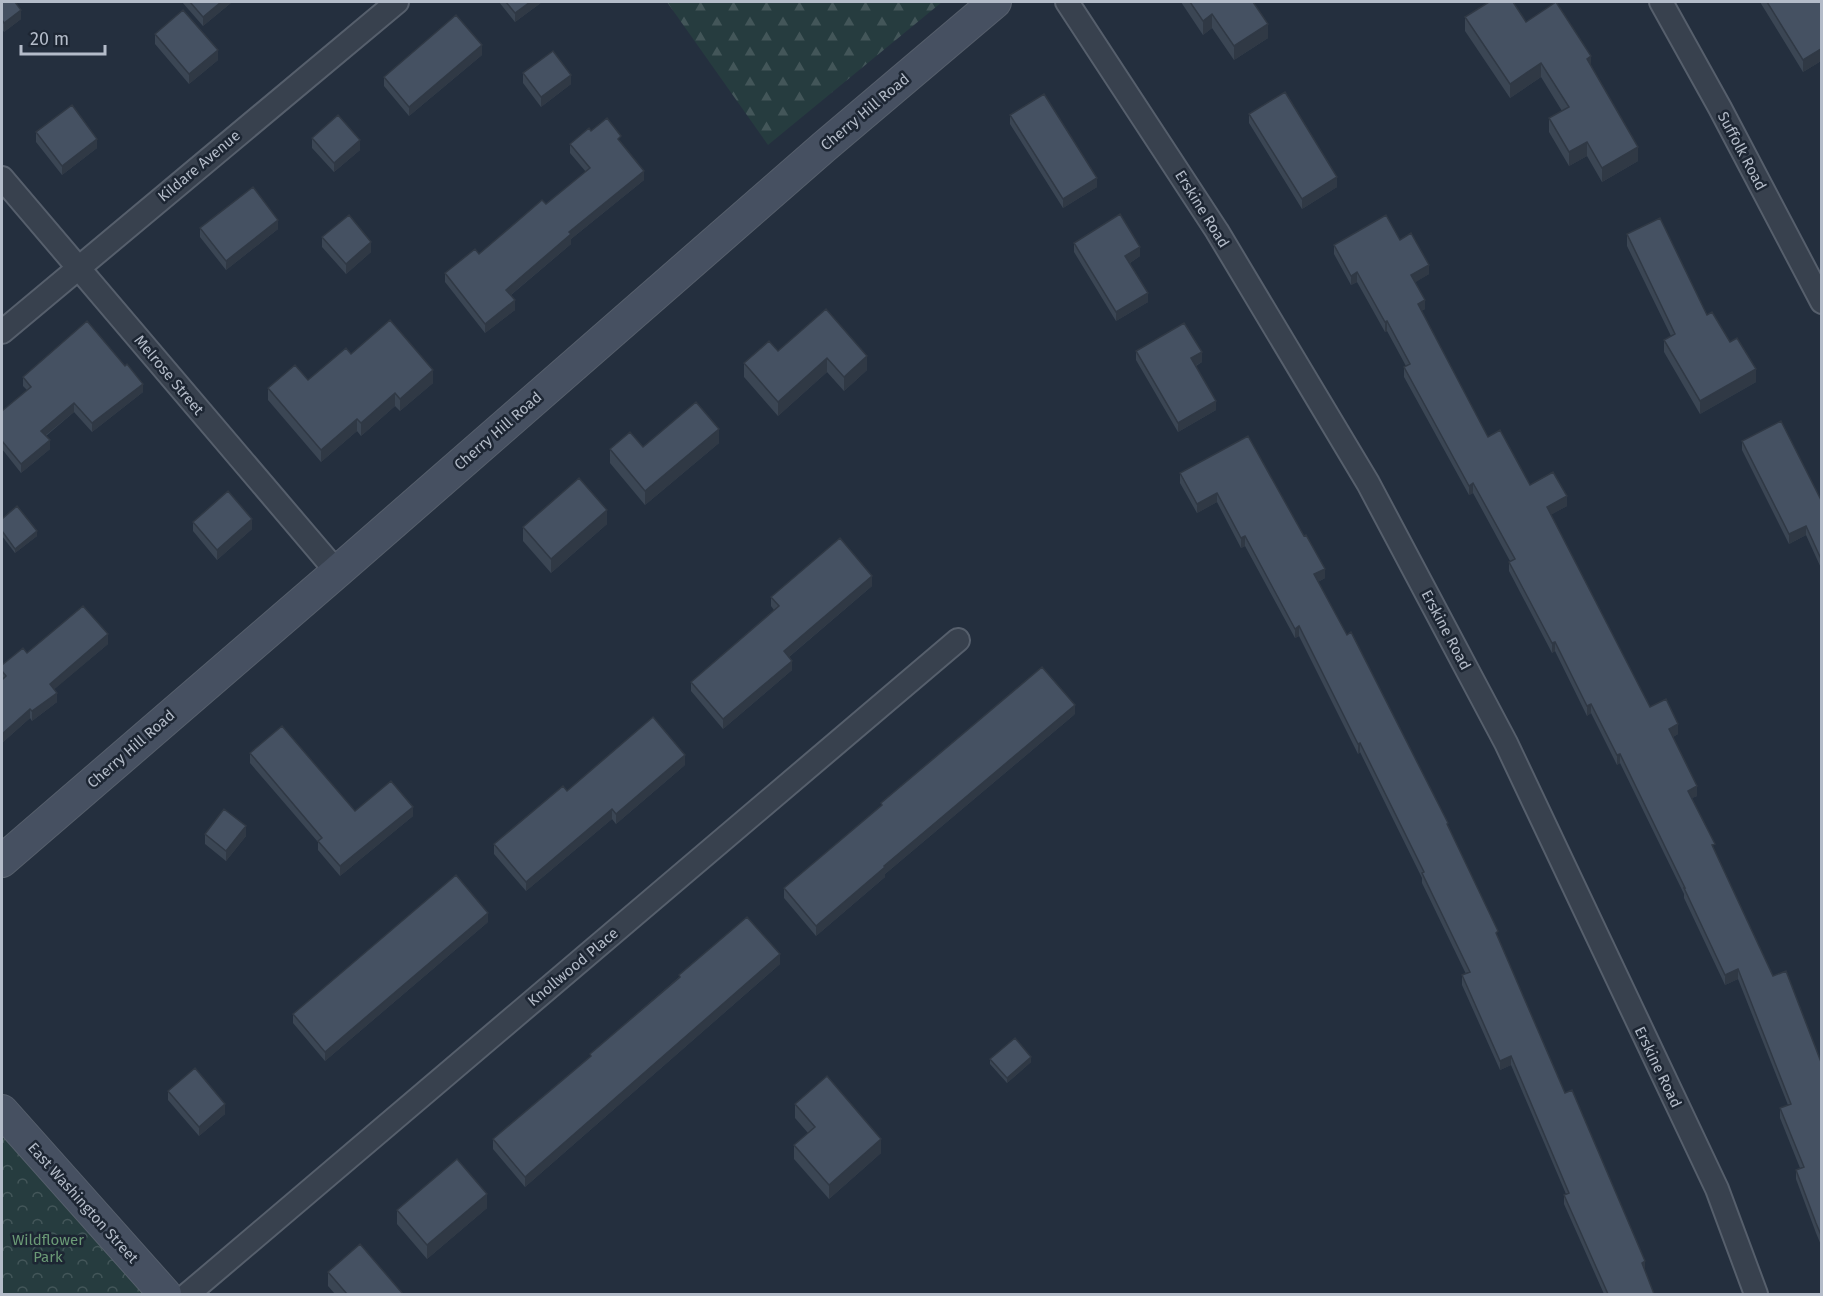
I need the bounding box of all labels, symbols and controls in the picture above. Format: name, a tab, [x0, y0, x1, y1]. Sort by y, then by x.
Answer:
scale bar	[21, 18, 105, 56]
text: 20 m	[30, 28, 69, 50]
street label: Cherry Hill Road	[817, 70, 913, 154]
street label: Suffolk Road	[1714, 109, 1770, 193]
street label: Kildare Avenue	[154, 126, 244, 206]
street label: Erskine Road	[1171, 167, 1233, 251]
street label: Melrose Street	[131, 332, 208, 419]
street label: Cherry Hill Road	[451, 388, 545, 474]
street label: Erskine Road	[1417, 587, 1475, 673]
street label: Cherry Hill Road	[84, 706, 178, 792]
street label: Knollwood Place	[524, 924, 622, 1010]
street label: Erskine Road	[1631, 1024, 1685, 1110]
street label: East Washington Street	[24, 1139, 142, 1268]
park label: Wildflower Park	[12, 1231, 84, 1266]

